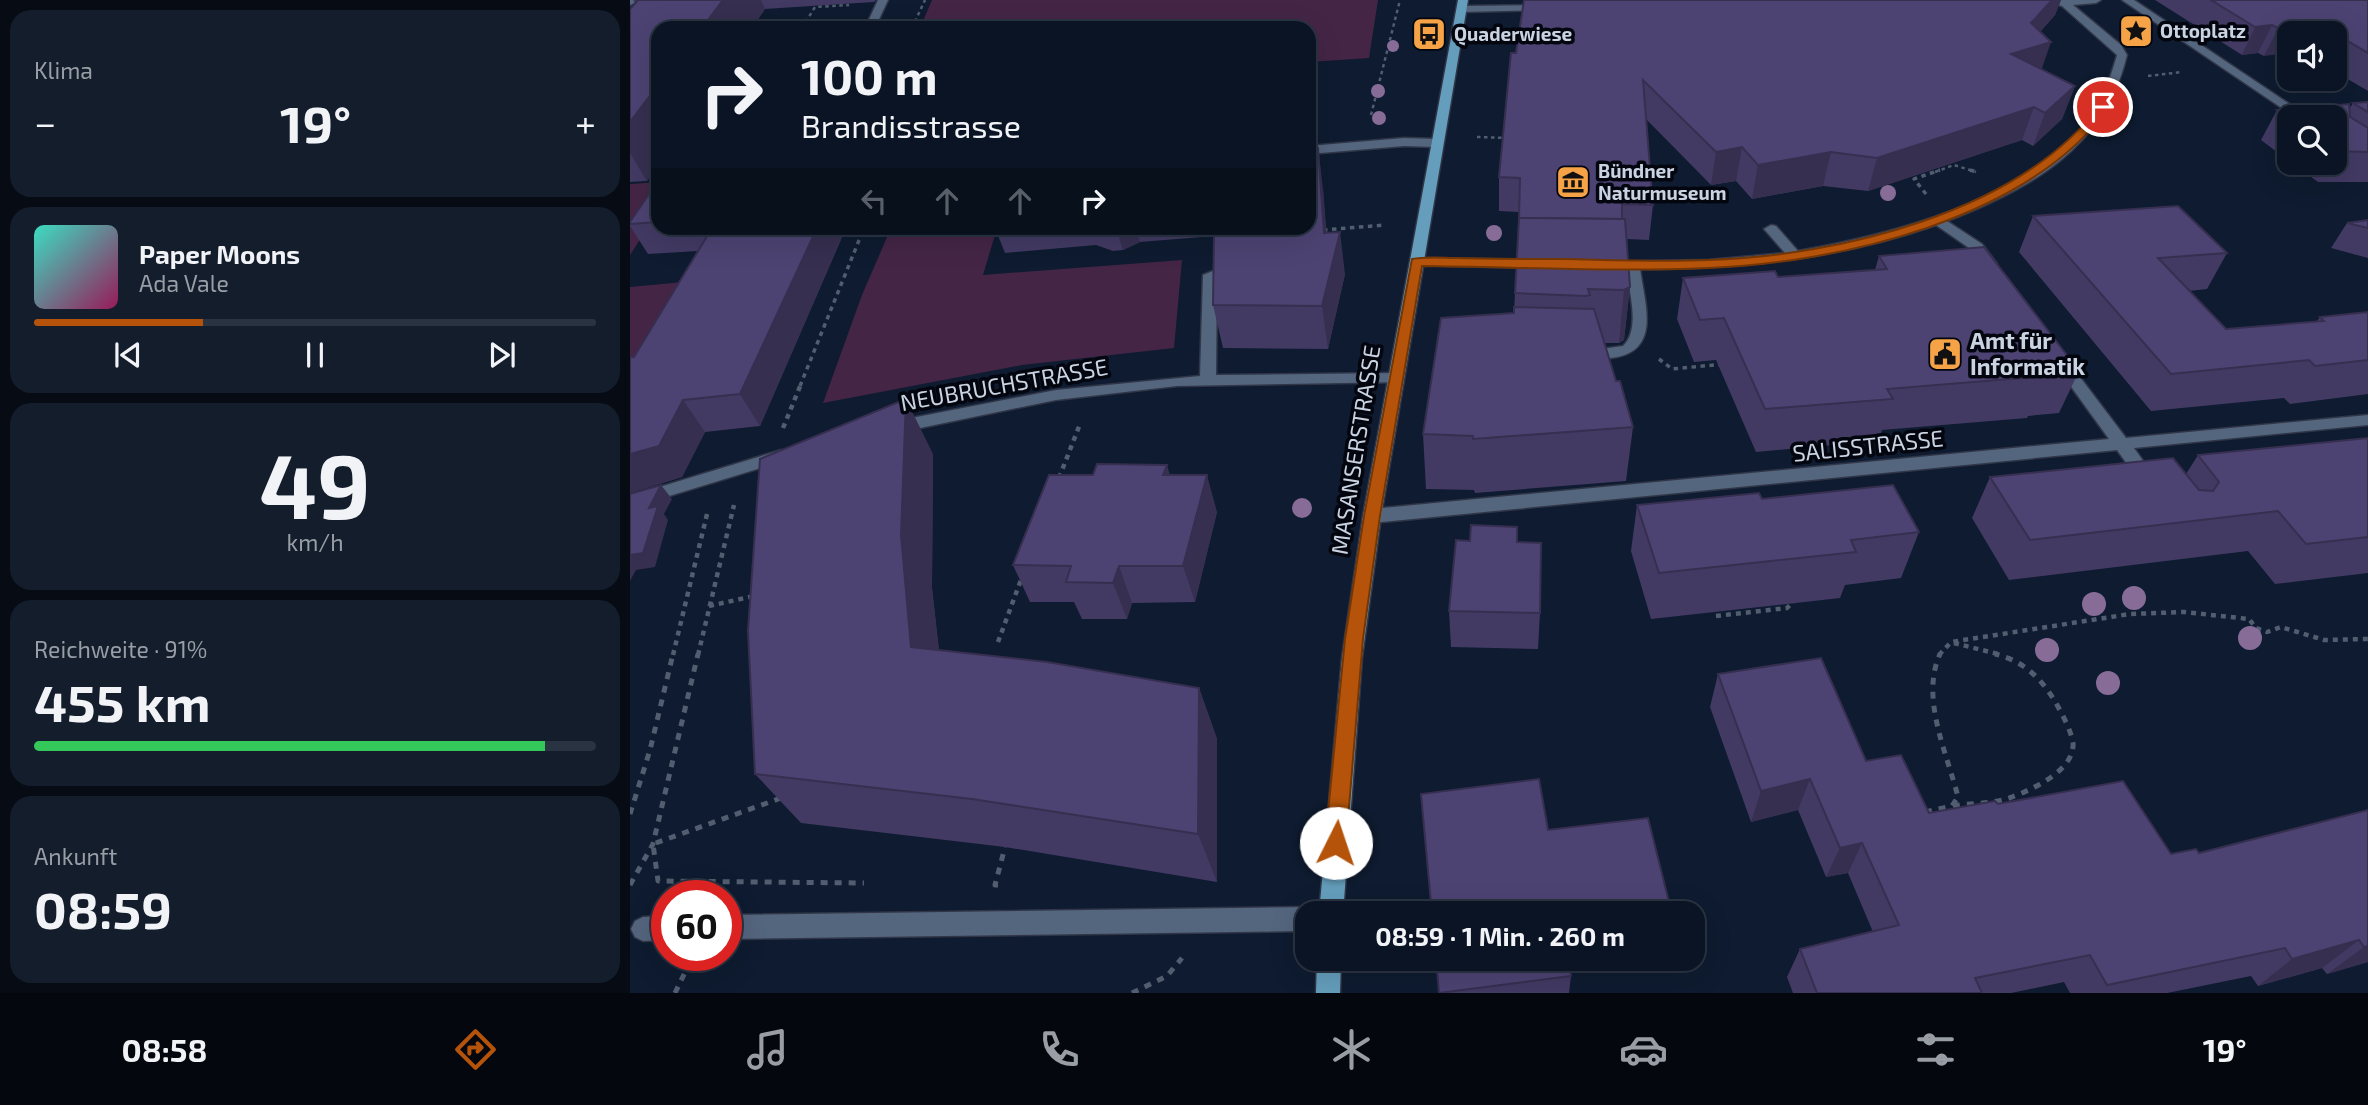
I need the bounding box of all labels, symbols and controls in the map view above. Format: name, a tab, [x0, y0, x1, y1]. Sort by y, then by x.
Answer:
place icon: Ottoplatz	[2117, 12, 2155, 50]
bus stop icon: Quaderwiese	[1410, 15, 1448, 53]
place label: Ottoplatz	[2160, 19, 2246, 42]
map controls	[2277, 21, 2347, 175]
button: sound	[2277, 21, 2347, 91]
place label: Quaderwiese	[1454, 22, 1573, 46]
text: 100 m	[801, 46, 938, 105]
icon: right	[686, 49, 777, 140]
text: Klima	[34, 56, 93, 84]
pin	[2073, 77, 2133, 137]
icon: arrive	[2084, 88, 2122, 126]
text: 19°	[280, 91, 351, 153]
text: −	[34, 99, 56, 145]
text: +	[575, 99, 596, 145]
button: search	[2277, 105, 2347, 175]
text: Brandisstrasse	[801, 106, 1021, 144]
place label: Bündner Naturmuseum	[1598, 159, 1727, 204]
museum icon: Bündner Naturmuseum	[1554, 163, 1592, 201]
icon: left	[855, 182, 893, 220]
icon: ahead	[928, 182, 966, 220]
icon: ahead	[1001, 182, 1039, 220]
icon: right	[1074, 182, 1112, 220]
text: Paper Moons	[139, 238, 300, 269]
text: Ada Vale	[139, 269, 229, 297]
place label: Amt für Informatik	[1970, 326, 2085, 380]
public building icon: Amt für Informatik	[1926, 335, 1964, 373]
icon: previous	[109, 336, 147, 374]
icon: pause	[296, 336, 334, 374]
icon: next	[483, 336, 521, 374]
street label: MASANSERSTRASSE	[1325, 343, 1385, 556]
street label: NEUBRUCHSTRASSE	[898, 352, 1110, 416]
street label: SALISSTRASSE	[1791, 423, 1945, 467]
text: 49	[259, 428, 371, 537]
text: km/h	[286, 528, 344, 556]
text: Reichweite · 91%	[34, 635, 207, 663]
text: 455 km	[34, 670, 211, 732]
position arrow	[1299, 806, 1373, 880]
text: Ankunft	[34, 842, 117, 870]
text: 08:59	[34, 877, 172, 939]
speed limit sign: 60	[651, 880, 742, 971]
text: 08:59 · 1 Min. · 260 m	[1375, 920, 1625, 951]
icon: directions	[451, 1025, 500, 1074]
icon: music	[743, 1025, 792, 1074]
icon: phone	[1035, 1025, 1084, 1074]
icon: climate	[1327, 1025, 1376, 1074]
icon: car	[1619, 1025, 1668, 1074]
icon: filters	[1911, 1025, 1960, 1074]
text: 08:58	[122, 1030, 207, 1068]
text: 19°	[2203, 1030, 2246, 1068]

